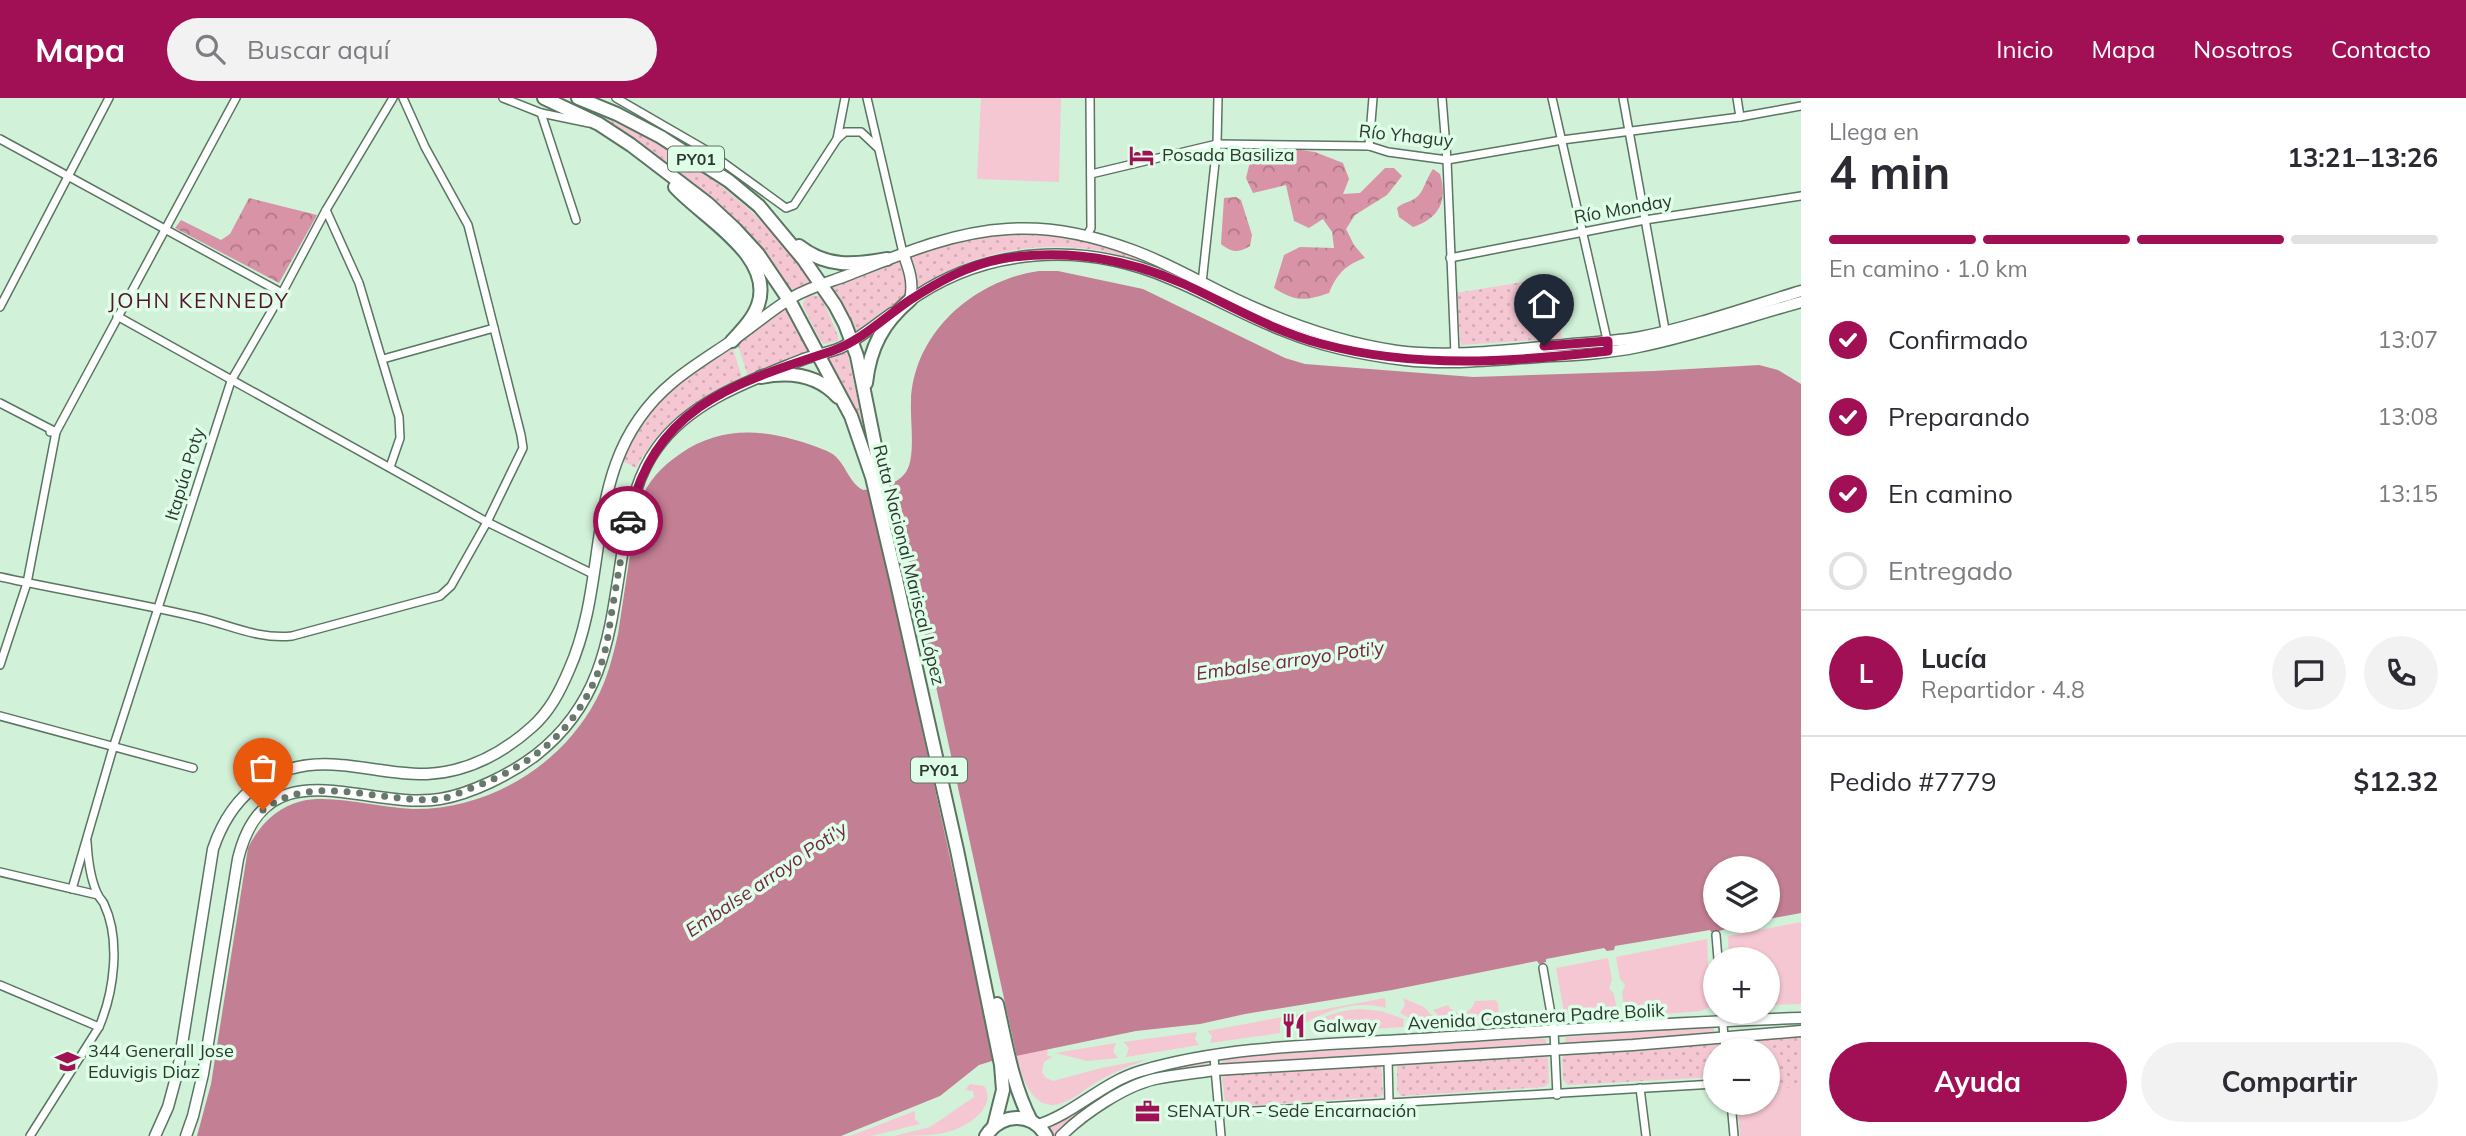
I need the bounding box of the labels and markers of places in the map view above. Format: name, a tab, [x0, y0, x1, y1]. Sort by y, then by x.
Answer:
hotel icon: Posada Basiliza	[1128, 141, 1156, 169]
place label: Posada Basiliza	[1162, 143, 1295, 166]
pin	[1514, 274, 1574, 346]
pin	[233, 738, 293, 810]
restaurant icon: Galway	[1279, 1012, 1307, 1040]
place label: Galway	[1313, 1014, 1377, 1037]
place label: 344 Generall Jose Eduvigis Diaz	[88, 1039, 234, 1083]
school or university icon: 344 Generall Jose Eduvigis Diaz	[54, 1047, 82, 1075]
office icon: SENATUR - Sede Encarnación	[1133, 1097, 1161, 1125]
place label: SENATUR - Sede Encarnación	[1167, 1099, 1417, 1122]

